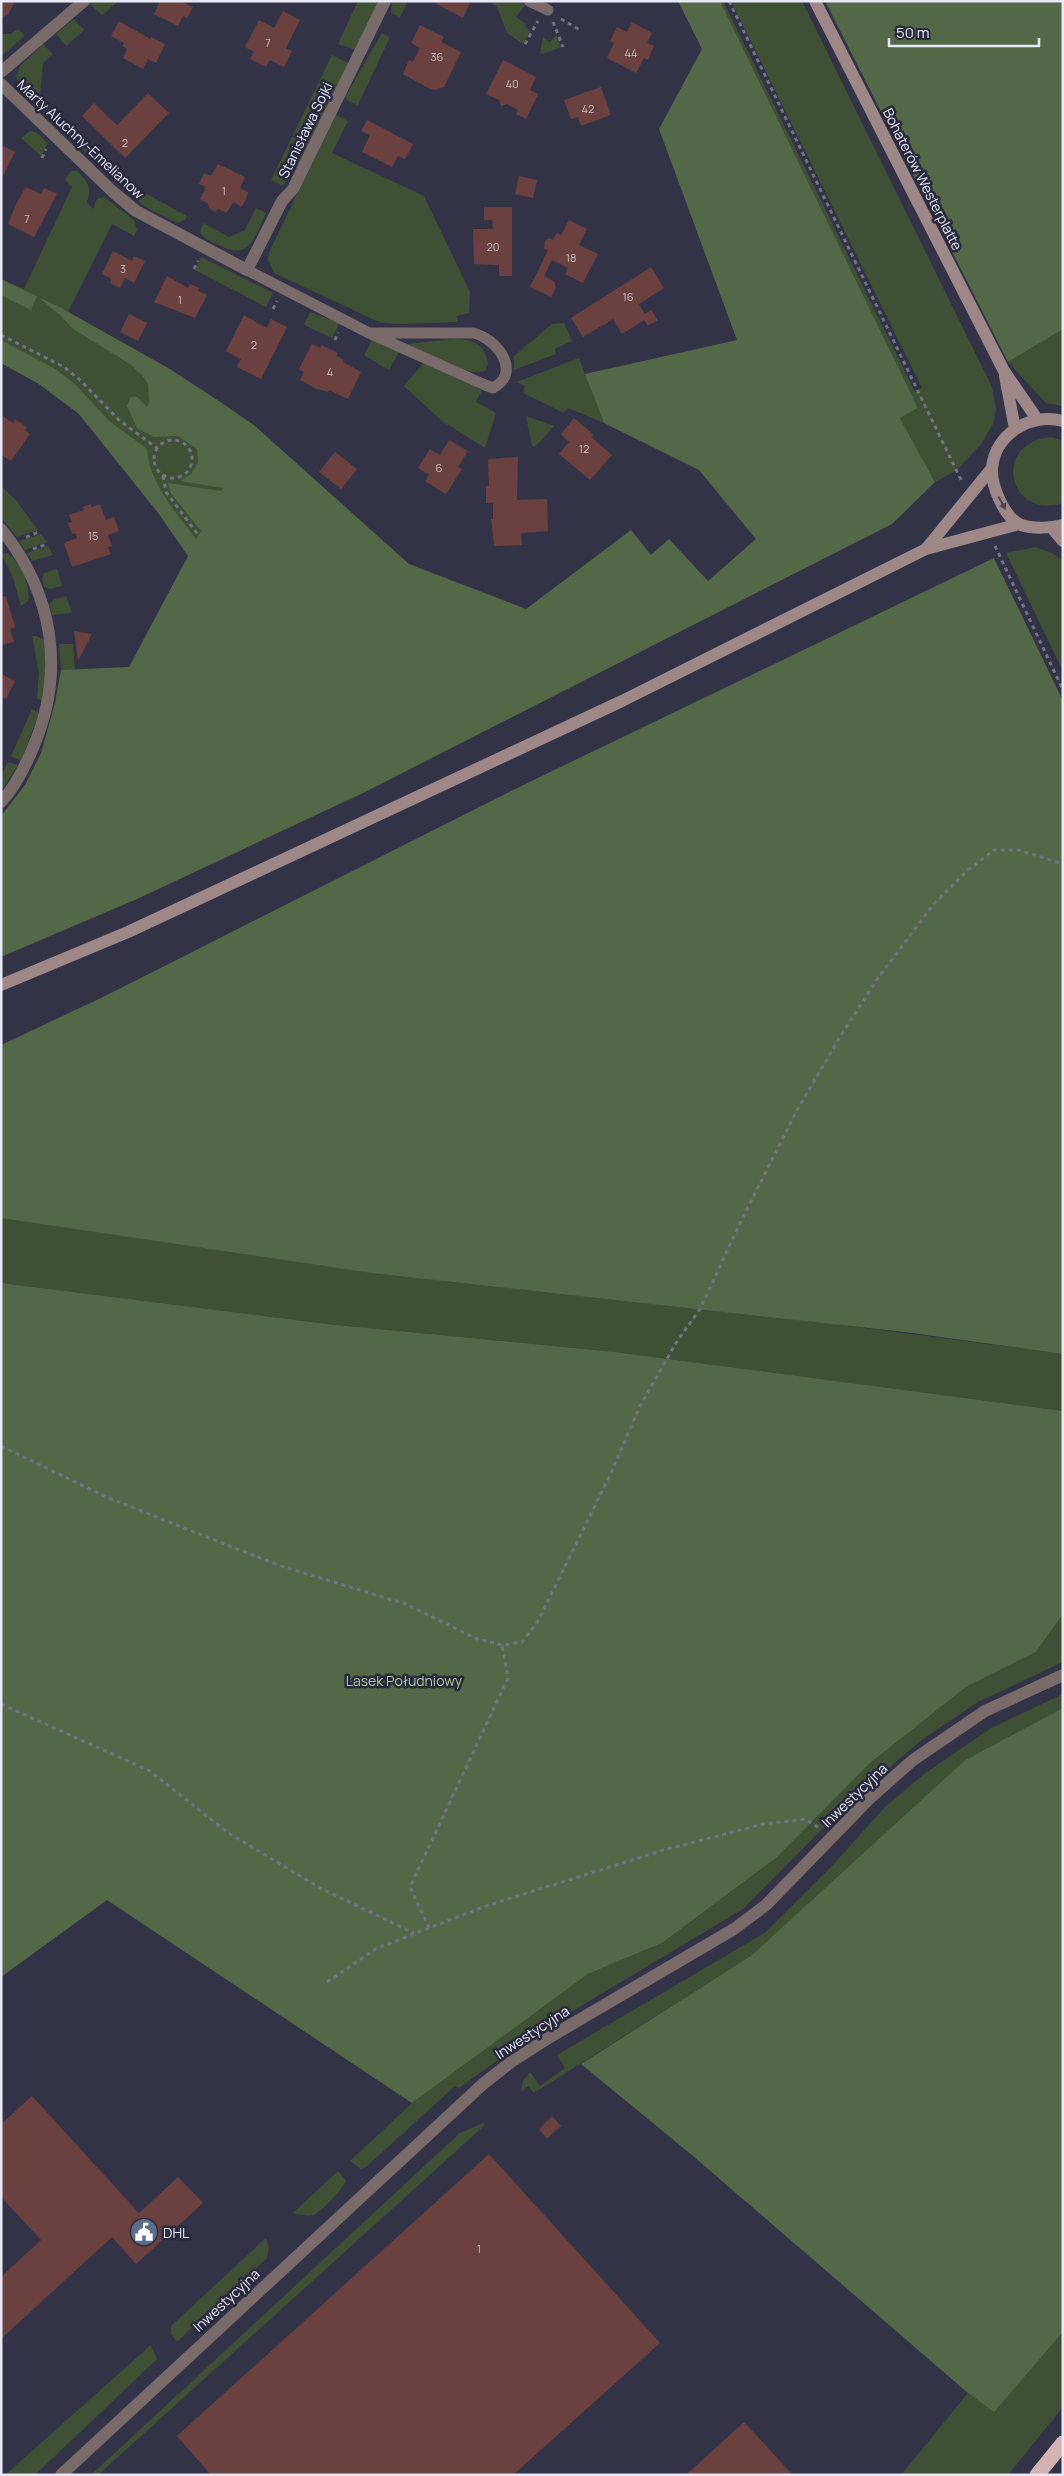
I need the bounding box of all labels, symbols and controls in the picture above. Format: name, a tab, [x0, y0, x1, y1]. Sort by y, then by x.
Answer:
scale bar	[889, 15, 1039, 47]
text: 50 m	[896, 22, 930, 43]
house number: 7	[265, 35, 271, 50]
house number: 44	[624, 45, 638, 60]
house number: 36	[431, 49, 444, 64]
street label: Marty Aluchny-Emelianow	[13, 75, 149, 203]
house number: 40	[505, 76, 519, 91]
street label: Stanisława Sojki	[273, 79, 337, 181]
house number: 42	[582, 101, 594, 116]
street label: Bohaterów Westerplatte	[879, 105, 967, 253]
house number: 2	[122, 135, 128, 150]
house number: 1	[222, 183, 226, 198]
house number: 7	[24, 211, 30, 226]
house number: 20	[487, 239, 499, 254]
house number: 18	[566, 250, 576, 265]
house number: 3	[120, 261, 126, 276]
house number: 16	[622, 289, 634, 304]
house number: 1	[178, 292, 182, 307]
house number: 2	[251, 337, 257, 352]
house number: 4	[327, 364, 333, 379]
house number: 12	[579, 441, 589, 456]
house number: 6	[436, 460, 443, 475]
one-way arrow	[998, 496, 1006, 510]
house number: 15	[88, 528, 98, 543]
park label: Lasek Południowy	[346, 1671, 463, 1690]
street label: Inwestycyjna	[817, 1759, 891, 1831]
street label: Inwestycyjna	[491, 2001, 573, 2063]
public building icon: DHL	[129, 2217, 159, 2247]
place label: DHL	[163, 2223, 189, 2242]
house number: 1	[477, 2241, 481, 2256]
street label: Inwestycyjna	[189, 2264, 263, 2336]

